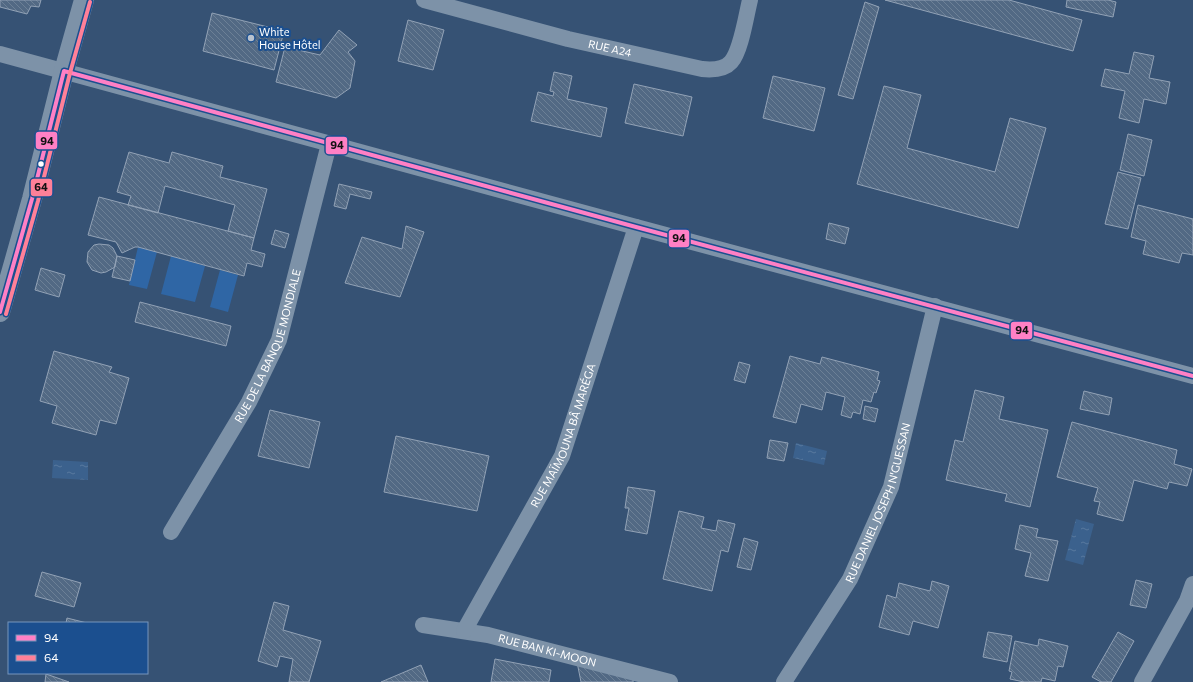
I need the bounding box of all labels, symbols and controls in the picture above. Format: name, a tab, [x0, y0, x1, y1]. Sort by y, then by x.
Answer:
place label: White House Hôtel	[259, 25, 321, 51]
marker: White House Hôtel	[246, 33, 256, 43]
street label: RUE A24	[587, 37, 633, 59]
line badge: 94	[35, 131, 58, 150]
text: 94	[40, 134, 54, 147]
line badge: 94	[325, 136, 348, 155]
text: 94	[330, 138, 344, 151]
unlabelled marker	[36, 159, 46, 169]
line badge: 64	[30, 178, 53, 197]
text: 64	[34, 180, 48, 193]
line badge: 94	[668, 229, 690, 248]
text: 94	[672, 231, 686, 244]
street label: RUE DE LA BANQUE MONDIALE	[231, 268, 303, 425]
line badge: 94	[1010, 321, 1033, 340]
text: 94	[1015, 323, 1029, 336]
street label: RUE MAÏMOUNA BÂ MARÉGA	[528, 361, 598, 510]
street label: RUE DANIEL JOSEPH N'GUESSAN	[842, 421, 912, 584]
legend	[8, 622, 148, 674]
text: 94	[44, 630, 58, 644]
street label: RUE BAN KI-MOON	[497, 631, 598, 669]
text: 64	[44, 650, 58, 664]

